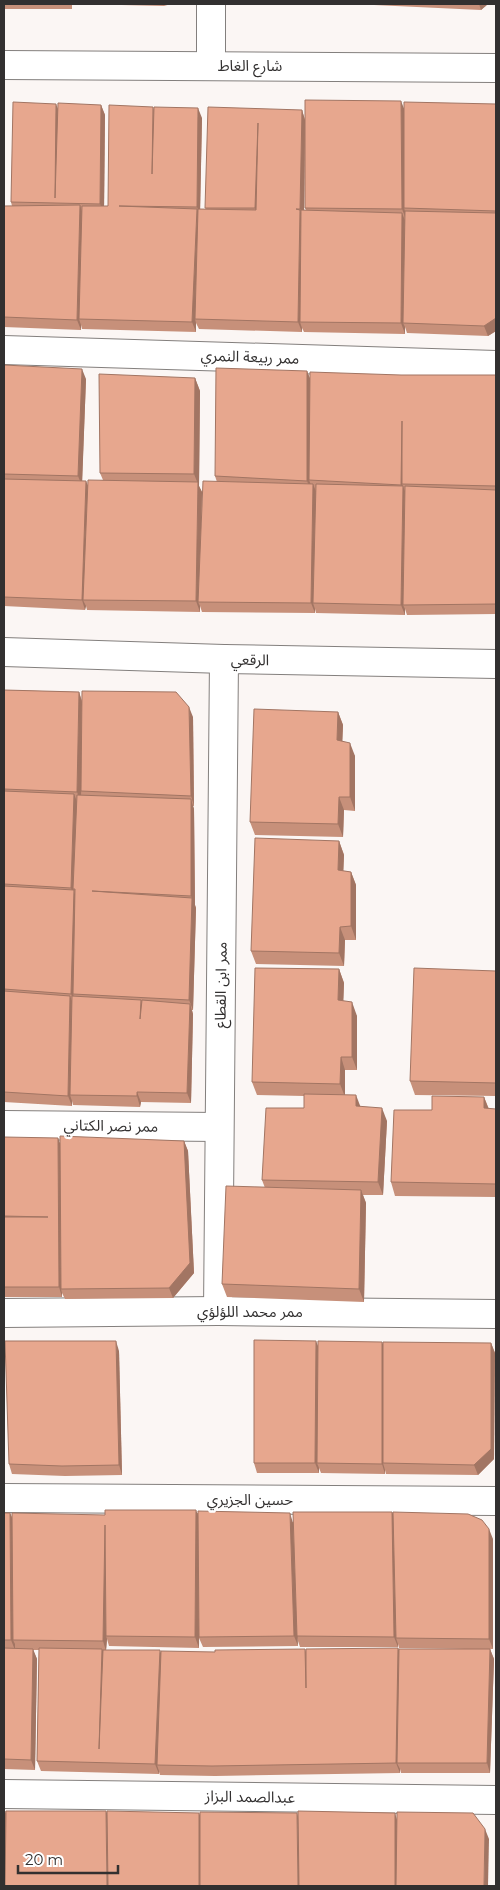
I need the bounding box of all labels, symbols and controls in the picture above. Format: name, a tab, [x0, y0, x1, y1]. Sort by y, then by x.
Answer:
street label: شارع الغاط	[218, 56, 283, 78]
street label: ممر ربيعة النمري	[200, 345, 300, 370]
street label: الرقعي	[231, 650, 269, 672]
street label: ممر ابن القطاع	[210, 942, 234, 1028]
street label: ممر نصر الكتاني	[63, 1115, 159, 1138]
street label: ممر محمد اللؤلؤي	[197, 1302, 303, 1323]
street label: حسين الجزيري	[207, 1490, 293, 1511]
street label: عبدالصمد البزاز	[204, 1786, 296, 1807]
scale bar	[18, 1842, 118, 1874]
text: 20 m	[25, 1850, 63, 1869]

